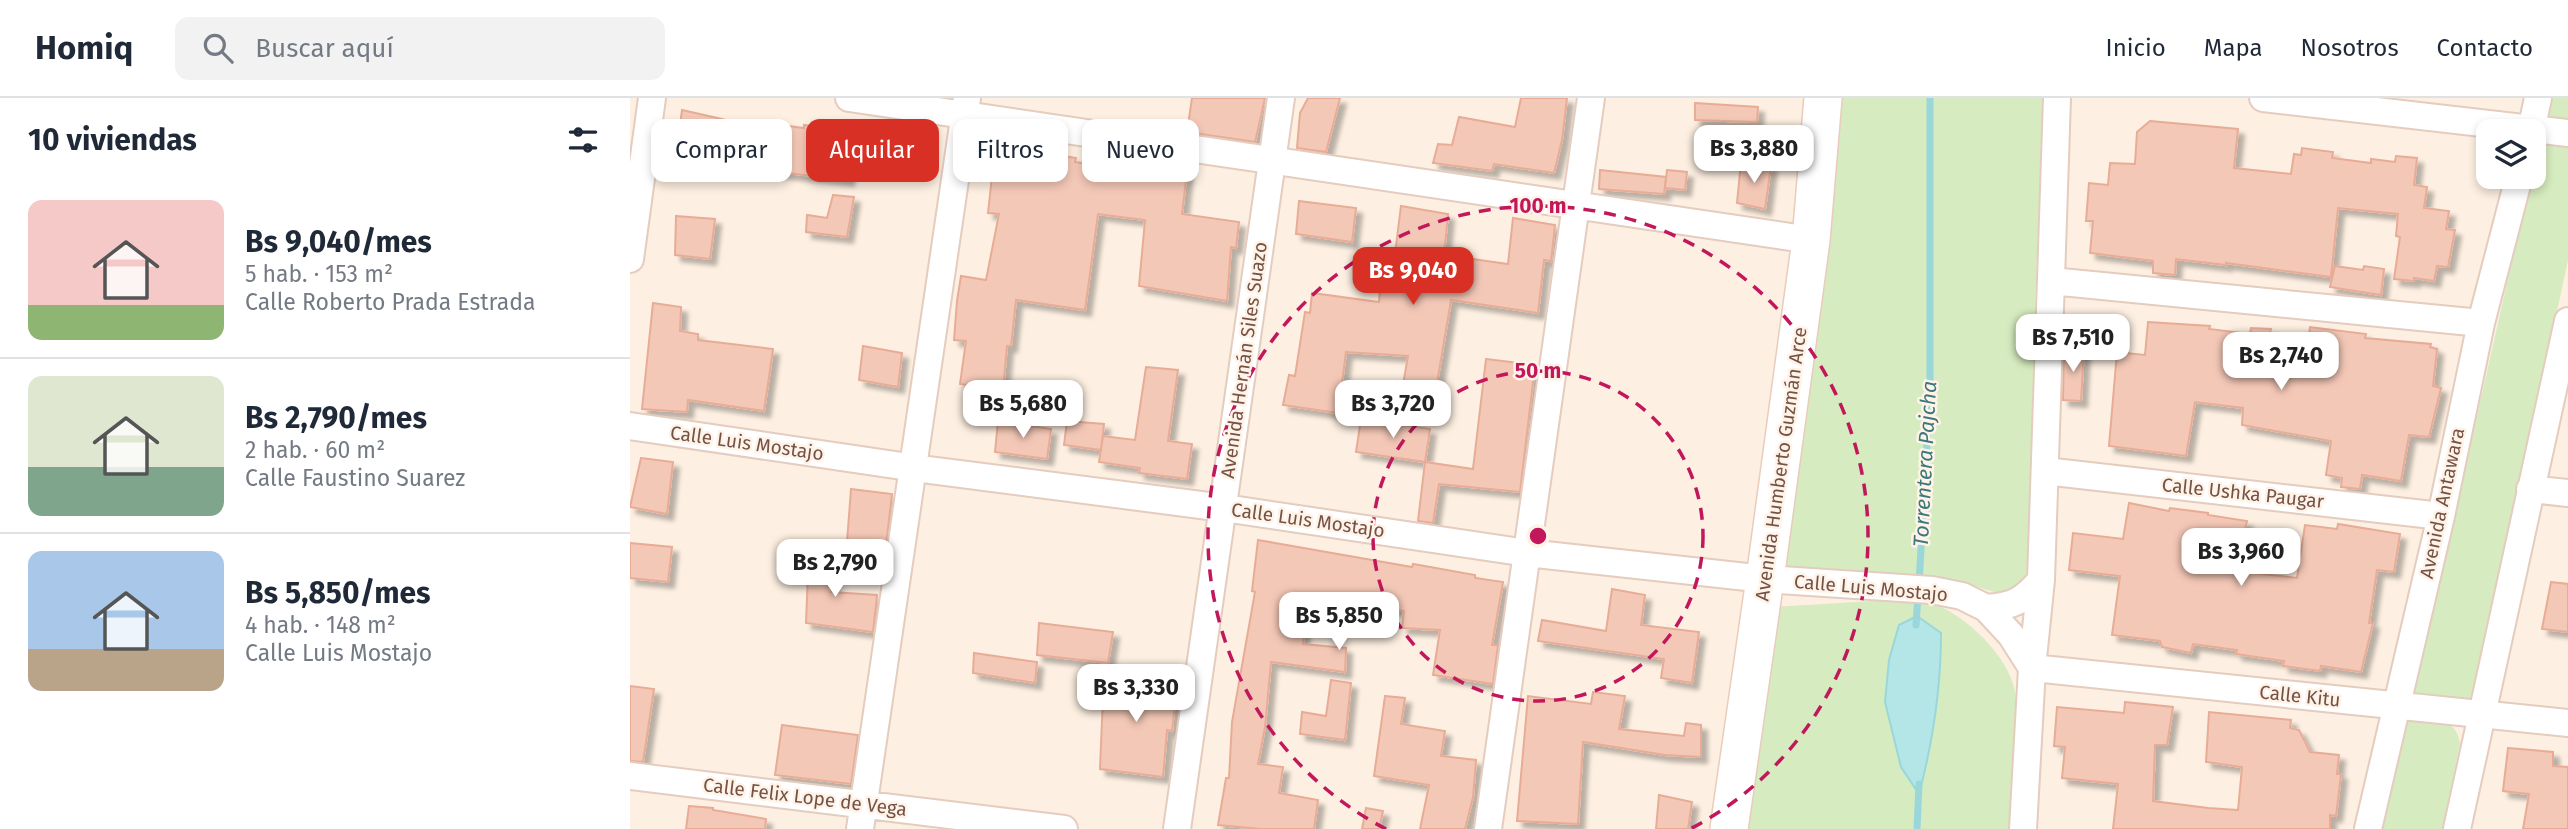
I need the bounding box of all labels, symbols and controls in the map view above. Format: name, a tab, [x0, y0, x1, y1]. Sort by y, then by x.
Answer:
search box	[175, 17, 665, 80]
text: Homiq	[35, 28, 133, 68]
icon: search	[199, 29, 237, 67]
text: Buscar aquí	[255, 33, 394, 64]
text: Inicio	[2106, 34, 2166, 62]
text: Mapa	[2204, 34, 2263, 62]
text: Nosotros	[2301, 34, 2399, 62]
text: Contacto	[2437, 34, 2533, 62]
chip: Comprar	[651, 119, 792, 182]
chip: Alquilar	[806, 119, 939, 182]
chip: Filtros	[953, 119, 1068, 182]
chip: Nuevo	[1082, 119, 1199, 182]
map controls	[2476, 119, 2546, 189]
button: layers	[2476, 119, 2546, 189]
icon: filters	[564, 121, 602, 159]
text: 10 viviendas	[28, 122, 197, 158]
pin: Bs 3,880	[1682, 126, 1826, 185]
text: Bs 3,880	[1710, 134, 1798, 162]
text: 100 m	[1509, 193, 1567, 219]
text: Bs 9,040/mes	[245, 224, 432, 260]
icon: home	[84, 228, 168, 312]
street label: Avenida Hernán Siles Suazo	[1216, 240, 1272, 480]
pin: Bs 9,040	[1341, 248, 1485, 307]
text: Bs 9,040	[1369, 256, 1457, 284]
text: 5 hab. · 153 m²	[245, 260, 393, 288]
text: Calle Roberto Prada Estrada	[245, 288, 535, 316]
pin: Bs 7,510	[2001, 314, 2145, 374]
text: Bs 7,510	[2032, 323, 2114, 351]
street label: Avenida Humberto Guzmán Arce	[1750, 325, 1812, 603]
pin: Bs 2,740	[2209, 332, 2353, 392]
text: Bs 2,740	[2239, 341, 2323, 369]
text: 50 m	[1515, 358, 1561, 384]
pin: Bs 5,680	[951, 380, 1095, 440]
pin: Bs 3,720	[1321, 380, 1465, 440]
water label: Torrentera Pajcha	[1908, 380, 1942, 548]
text: Bs 5,680	[979, 389, 1067, 417]
text: Bs 3,720	[1351, 389, 1435, 417]
text: Bs 2,790/mes	[245, 400, 427, 436]
icon: home	[84, 404, 168, 488]
street label: Calle Luis Mostajo	[669, 421, 825, 465]
street label: Avenida Antawara	[2415, 426, 2469, 580]
text: 2 hab. · 60 m²	[245, 436, 385, 464]
text: Calle Faustino Suarez	[245, 464, 465, 492]
street label: Calle Ushka Paugar	[2161, 473, 2326, 513]
street label: Calle Luis Mostajo	[1230, 498, 1386, 542]
centre of rings	[1526, 524, 1550, 548]
pin: Bs 3,960	[2169, 528, 2313, 588]
text: Bs 3,960	[2197, 537, 2285, 565]
pin: Bs 2,790	[763, 540, 907, 599]
text: Bs 2,790	[793, 548, 877, 576]
street label: Calle Luis Mostajo	[1793, 570, 1949, 606]
text: Bs 5,850/mes	[245, 575, 431, 611]
icon: home	[84, 579, 168, 663]
pin: Bs 5,850	[1267, 592, 1411, 652]
text: Bs 5,850	[1295, 601, 1383, 629]
text: 4 hab. · 148 m²	[245, 611, 396, 639]
text: Calle Luis Mostajo	[245, 639, 432, 667]
pin: Bs 3,330	[1064, 664, 1208, 724]
text: Bs 3,330	[1093, 673, 1179, 701]
street label: Calle Kitu	[2258, 680, 2342, 712]
street label: Calle Felix Lope de Vega	[702, 773, 908, 821]

